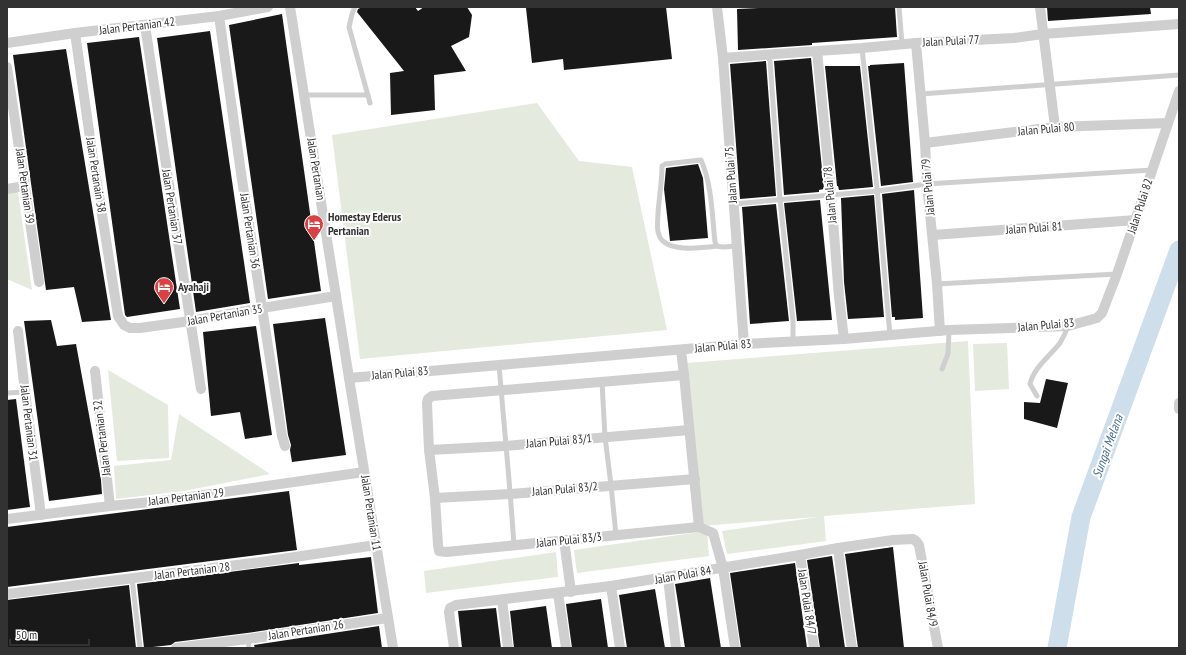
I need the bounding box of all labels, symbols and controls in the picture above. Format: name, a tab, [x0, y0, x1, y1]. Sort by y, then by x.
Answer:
street label: Jalan Pertanian 42	[97, 13, 176, 38]
street label: Jalan Pulai 77	[921, 32, 980, 50]
street label: Jalan Pulai 80	[1016, 119, 1075, 139]
street label: Jalan Pertanain 38	[83, 135, 110, 214]
street label: Jalan Pertanian	[304, 136, 329, 201]
street label: Jalan Pertanian 39	[13, 146, 38, 225]
street label: Jalan Pulai 75	[721, 146, 740, 205]
street label: Jalan Pulai 79	[918, 158, 938, 217]
street label: Jalan Pulai 78	[820, 166, 840, 225]
street label: Jalan Pertanian 37	[159, 167, 186, 246]
street label: Jalan Pulai 82	[1123, 176, 1155, 236]
street label: Jalan Pertanian 36	[237, 191, 264, 270]
place label: Homestay Ederus Pertanian	[328, 209, 401, 238]
hotel icon: Homestay Ederus Pertanian	[303, 213, 325, 241]
street label: Jalan Pulai 81	[1004, 218, 1063, 237]
hotel icon: Ayahaji	[153, 276, 175, 304]
place label: Ayahaji	[177, 279, 209, 294]
street label: Jalan Pertanian 35	[185, 301, 264, 329]
street label: Jalan Pulai 83	[1016, 315, 1075, 335]
street label: Jalan Pulai 83	[693, 336, 752, 356]
street label: Jalan Pulai 83	[370, 363, 429, 383]
street label: Jalan Pertanian 31	[17, 383, 42, 462]
street label: Jalan Pertanian 32	[89, 399, 114, 478]
water label: Sungai Melana	[1088, 411, 1127, 480]
street label: Jalan Pulai 83/1	[524, 430, 592, 451]
street label: Jalan Pertanian 11	[358, 473, 385, 552]
street label: Jalan Pulai 83/2	[530, 478, 598, 499]
street label: Jalan Pertanian 29	[146, 484, 225, 509]
street label: Jalan Pulai 83/3	[534, 529, 602, 551]
street label: Jalan Pertanian 28	[152, 558, 231, 583]
street label: Jalan Pulai 84/9	[915, 559, 942, 628]
street label: Jalan Pulai 84	[653, 562, 713, 587]
street label: Jalan Pulai 84/7	[795, 567, 820, 636]
street label: Jalan Pertanian 26	[266, 616, 345, 643]
scale bar	[10, 621, 89, 647]
text: 50 m	[16, 627, 37, 642]

